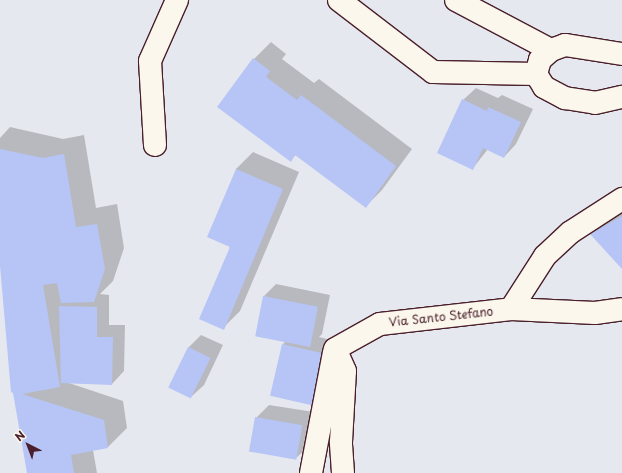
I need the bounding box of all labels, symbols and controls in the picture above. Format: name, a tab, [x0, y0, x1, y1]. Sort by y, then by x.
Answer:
street label: Via Santo Stefano	[388, 304, 494, 330]
north arrow	[8, 425, 48, 465]
text: N	[11, 426, 29, 445]

